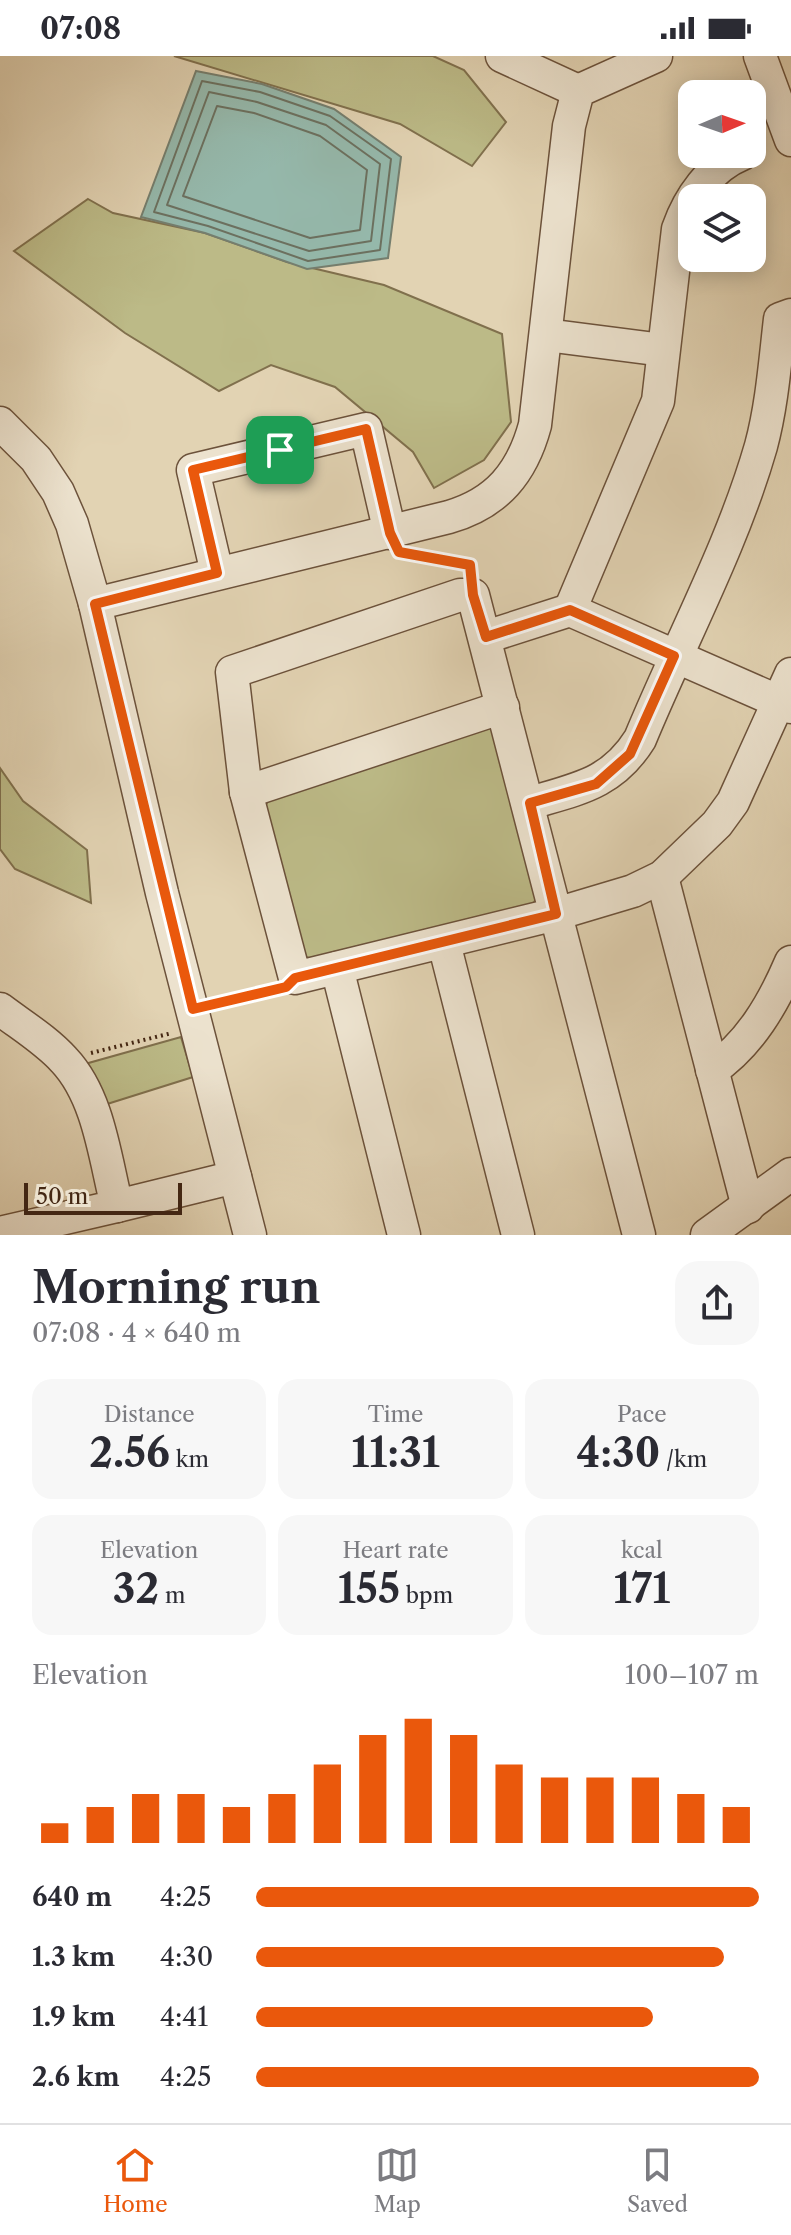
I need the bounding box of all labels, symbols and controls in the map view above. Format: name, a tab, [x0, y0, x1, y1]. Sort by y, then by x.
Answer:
text: 07:08	[40, 10, 121, 47]
north arrow	[678, 80, 766, 168]
map controls	[678, 80, 766, 272]
button: layers	[678, 184, 766, 272]
pin	[246, 416, 314, 484]
icon: arrive	[258, 428, 302, 472]
scale bar	[24, 1179, 182, 1215]
text: 50 m	[36, 1183, 88, 1210]
text: Morning run	[32, 1260, 321, 1314]
button: share	[675, 1261, 759, 1345]
text: 07:08 · 4 × 640 m	[32, 1317, 241, 1349]
text: Distance	[104, 1401, 195, 1428]
text: Time	[368, 1401, 423, 1428]
text: Pace	[617, 1401, 667, 1428]
text: 2.56	[89, 1428, 170, 1477]
text: 11:31	[351, 1428, 440, 1477]
text: 4:30	[576, 1428, 660, 1477]
text: km	[170, 1446, 209, 1473]
text: /km	[660, 1446, 707, 1473]
text: Elevation	[100, 1537, 198, 1564]
text: Heart rate	[342, 1537, 449, 1564]
text: kcal	[621, 1537, 663, 1564]
text: 32	[113, 1564, 159, 1613]
text: 155	[338, 1564, 400, 1613]
text: 171	[613, 1564, 670, 1613]
text: m	[159, 1582, 185, 1609]
text: bpm	[400, 1582, 453, 1609]
text: Elevation	[32, 1659, 148, 1691]
text: 100–107 m	[625, 1659, 759, 1691]
text: 640 m	[32, 1881, 112, 1913]
text: 4:25	[160, 1881, 211, 1913]
text: 1.3 km	[32, 1941, 115, 1973]
text: 4:30	[160, 1941, 213, 1973]
text: 1.9 km	[32, 2001, 115, 2033]
text: 4:41	[160, 2001, 208, 2033]
text: 2.6 km	[32, 2061, 120, 2093]
text: 4:25	[160, 2061, 211, 2093]
tab: Home	[103, 2143, 168, 2218]
tab: Map	[374, 2143, 421, 2218]
tab: Saved	[627, 2143, 688, 2218]

